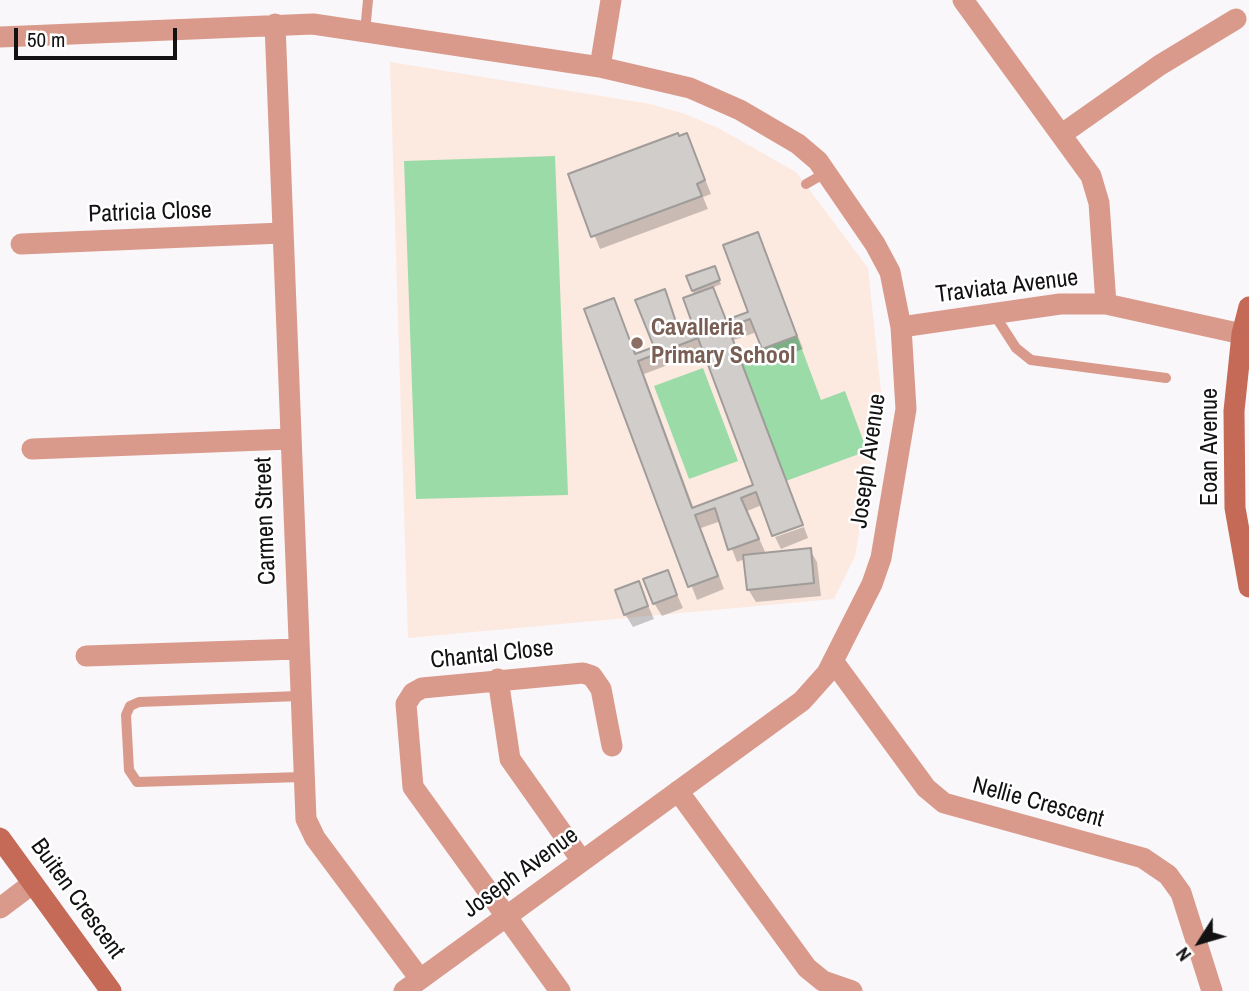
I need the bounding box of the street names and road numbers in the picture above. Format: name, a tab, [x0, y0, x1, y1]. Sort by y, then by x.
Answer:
street label: Patricia Close	[88, 196, 212, 230]
street label: Traviata Avenue	[934, 264, 1080, 310]
street label: Eoan Avenue	[1197, 388, 1225, 506]
street label: Joseph Avenue	[845, 392, 893, 530]
street label: Carmen Street	[249, 457, 283, 585]
street label: Chantal Close	[429, 634, 555, 676]
street label: Nellie Crescent	[969, 772, 1107, 834]
street label: Joseph Avenue	[458, 822, 584, 924]
street label: Buiten Crescent	[24, 833, 130, 965]

